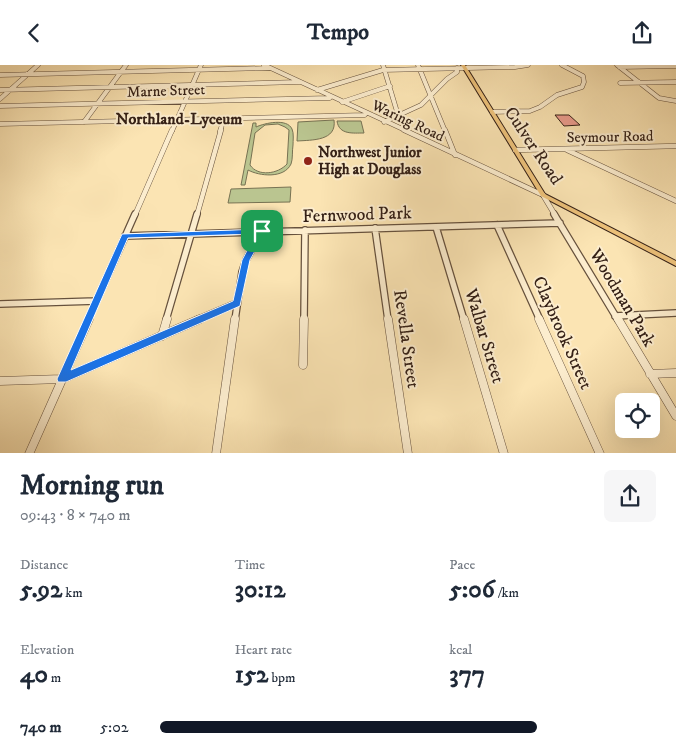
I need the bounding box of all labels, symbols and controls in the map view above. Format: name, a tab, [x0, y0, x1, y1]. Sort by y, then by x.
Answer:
icon: back	[20, 19, 48, 47]
text: Tempo	[307, 19, 369, 46]
icon: share	[628, 19, 656, 47]
street label: Marne Street	[127, 80, 206, 102]
street label: Waring Road	[368, 95, 448, 146]
street label: Culver Road	[499, 103, 567, 189]
district label: Northland-Lyceum	[116, 109, 242, 129]
street label: Seymour Road	[566, 127, 654, 147]
place label: Northwest Junior High at Douglass	[318, 143, 422, 179]
marker: Northwest Junior High at Douglass	[302, 155, 314, 167]
street label: Fernwood Park	[302, 202, 412, 228]
pin	[241, 210, 283, 252]
icon: arrive	[248, 217, 276, 245]
street label: Woodman Park	[584, 244, 660, 351]
street label: Claybrook Street	[527, 273, 597, 393]
street label: Walbar Street	[459, 285, 509, 386]
street label: Revella Street	[388, 288, 424, 390]
map controls	[615, 393, 660, 438]
button: locate	[615, 393, 660, 438]
text: Morning run	[20, 468, 164, 503]
button: share	[604, 470, 656, 522]
text: 09:43 · 8 × 740 m	[20, 505, 131, 525]
text: Distance	[20, 556, 68, 574]
text: Time	[235, 556, 265, 574]
text: Pace	[449, 556, 475, 574]
text: 5.92	[20, 574, 62, 605]
text: 30:12	[235, 574, 285, 605]
text: 5:06	[449, 574, 495, 605]
text: km	[62, 584, 83, 602]
text: /km	[495, 584, 519, 602]
text: Elevation	[20, 641, 74, 659]
text: Heart rate	[235, 641, 292, 659]
text: kcal	[449, 641, 472, 659]
text: 40	[20, 659, 48, 690]
text: 152	[235, 659, 268, 690]
text: 377	[449, 659, 485, 690]
text: m	[48, 669, 61, 687]
text: bpm	[268, 669, 296, 687]
text: 740 m	[20, 717, 61, 737]
text: 5:02	[100, 717, 129, 737]

